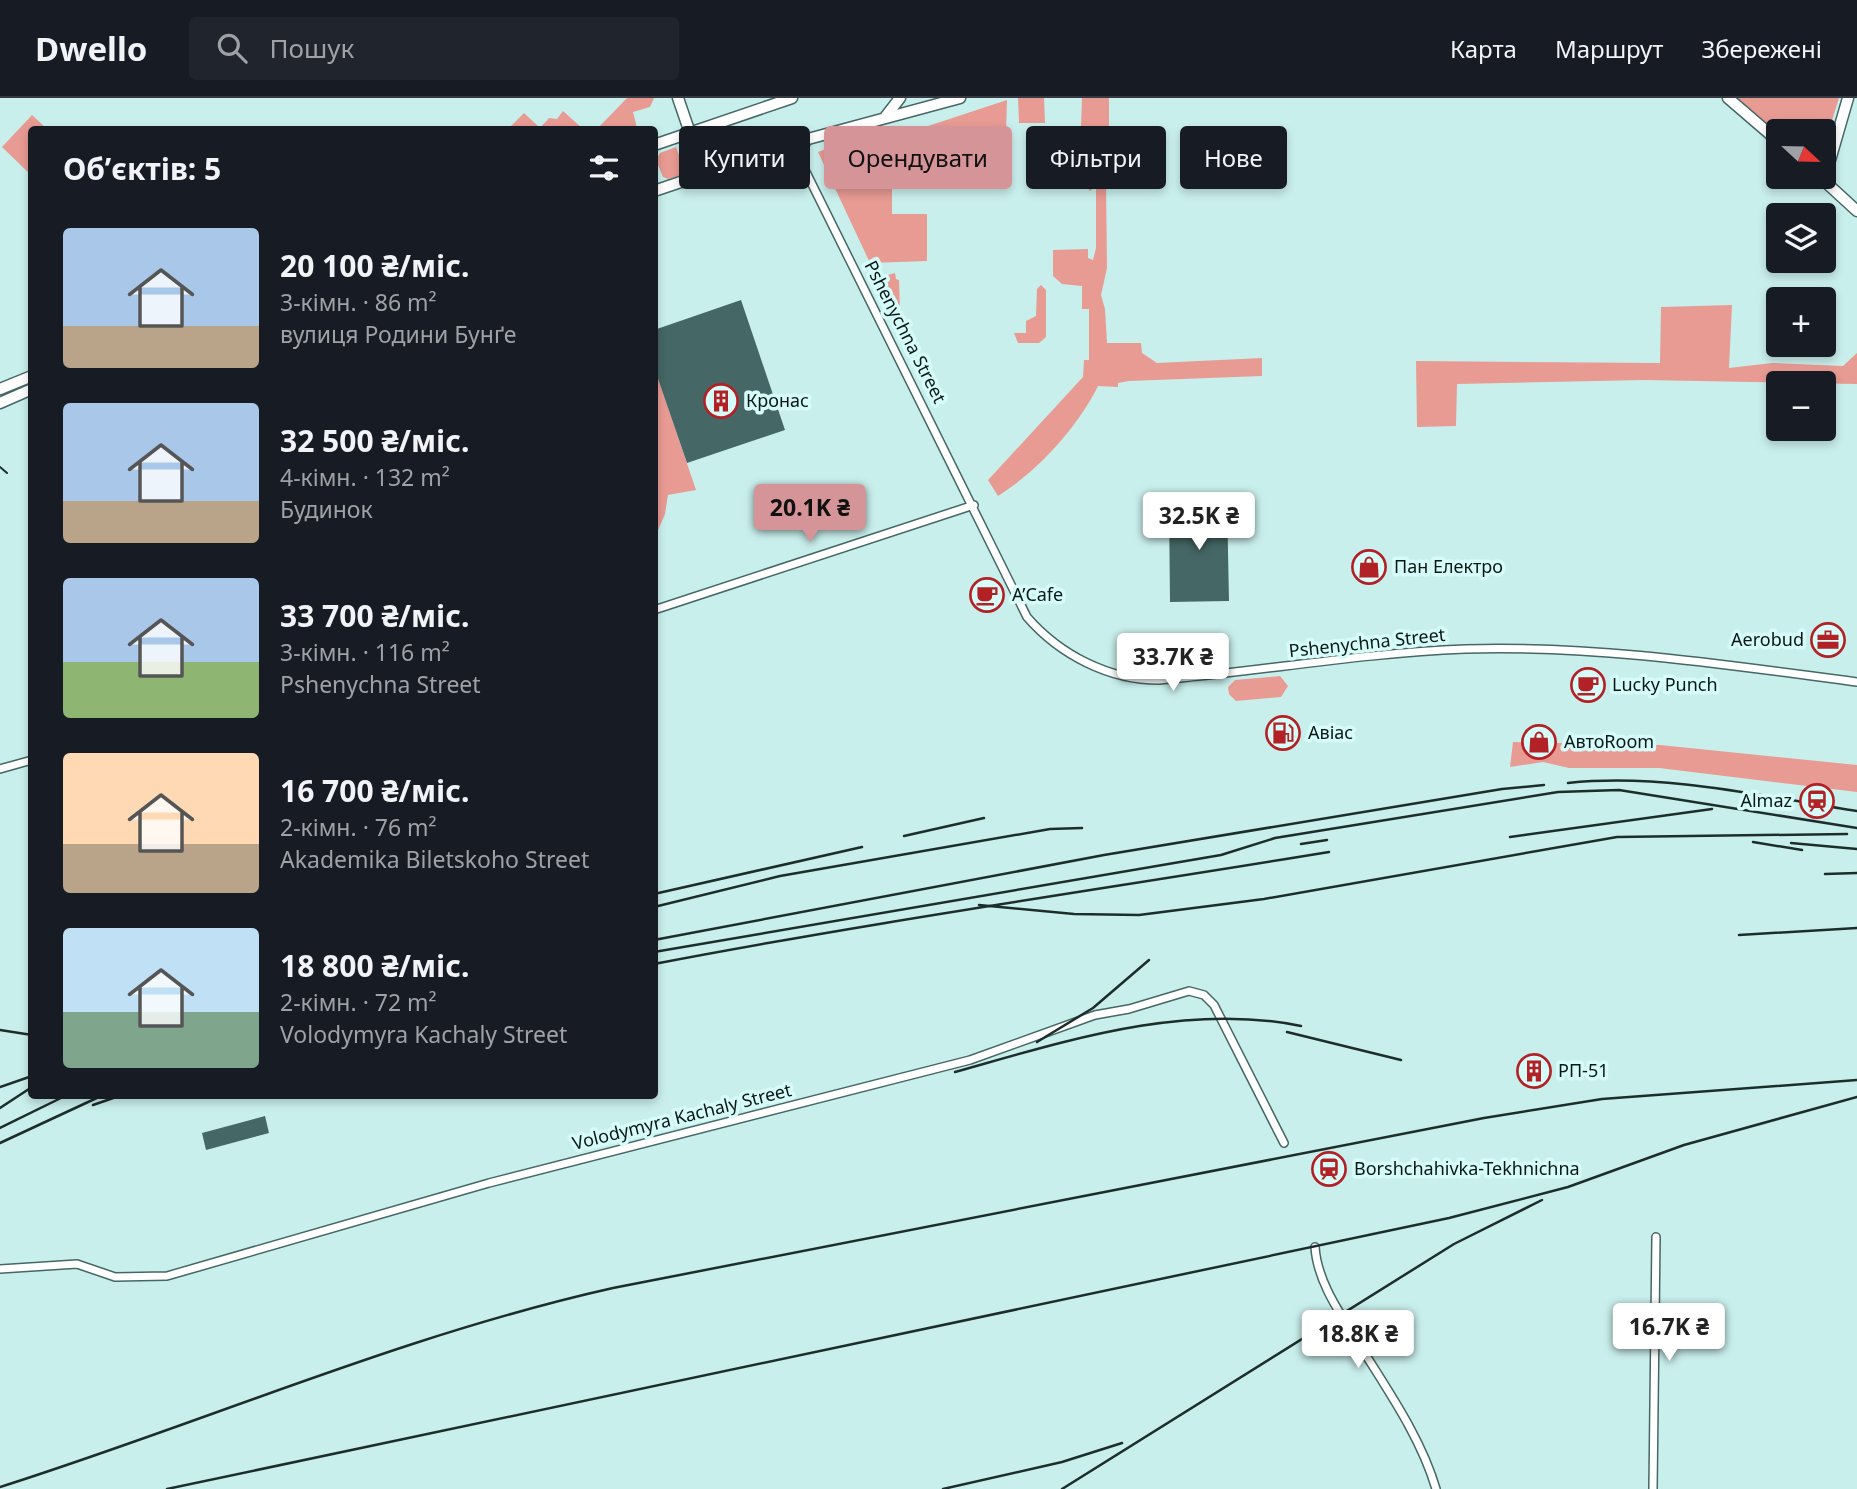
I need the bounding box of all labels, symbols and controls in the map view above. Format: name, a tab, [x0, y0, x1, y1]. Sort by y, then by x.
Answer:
search box	[189, 17, 679, 80]
text: Dwello	[35, 26, 147, 71]
icon: search	[213, 29, 251, 67]
text: Пошук	[269, 30, 354, 66]
text: Карта	[1450, 32, 1517, 65]
text: Маршрут	[1555, 32, 1663, 65]
text: Збережені	[1701, 32, 1822, 65]
north arrow	[1766, 119, 1836, 189]
map controls	[1766, 119, 1836, 441]
chip: Купити	[679, 126, 810, 189]
chip: Орендувати	[824, 126, 1012, 189]
chip: Фільтри	[1026, 126, 1166, 189]
chip: Нове	[1180, 126, 1287, 189]
text: Об’єктів: 5	[63, 148, 221, 189]
icon: filters	[585, 149, 623, 187]
button: layers	[1766, 203, 1836, 273]
text: 20 100 ₴/міс.	[280, 245, 470, 286]
icon: home	[119, 256, 203, 340]
street label: Pshenychna Street	[860, 256, 952, 407]
text: 3-кімн. · 86 m²	[280, 286, 437, 318]
button: +	[1766, 287, 1836, 357]
text: вулиця Родини Бунґе	[280, 318, 516, 350]
button: −	[1766, 371, 1836, 441]
building icon: Кронас	[702, 382, 740, 420]
place label: Кронас	[746, 388, 809, 412]
text: 32 500 ₴/міс.	[280, 420, 470, 461]
icon: home	[119, 431, 203, 515]
text: 4-кімн. · 132 m²	[280, 461, 450, 493]
pin: 20.1K ₴	[745, 484, 875, 544]
text: 20.1K ₴	[770, 491, 850, 523]
pin: 32.5K ₴	[1134, 492, 1264, 552]
text: Будинок	[280, 493, 373, 525]
text: 32.5K ₴	[1159, 499, 1239, 531]
shop icon: Пан Електро	[1350, 548, 1388, 586]
place label: Пан Електро	[1394, 554, 1503, 578]
cafe icon: A’Cafe	[968, 576, 1006, 614]
place label: A’Cafe	[1012, 582, 1063, 606]
text: 33 700 ₴/міс.	[280, 595, 470, 636]
icon: home	[119, 606, 203, 690]
office icon: Aerobud	[1809, 621, 1847, 659]
street label: Pshenychna Street	[1288, 622, 1447, 662]
place label: Aerobud	[1731, 627, 1804, 651]
pin: 33.7K ₴	[1108, 634, 1238, 693]
text: 3-кімн. · 116 m²	[280, 636, 450, 668]
text: 33.7K ₴	[1133, 640, 1213, 672]
cafe icon: Lucky Punch	[1569, 666, 1607, 704]
text: Pshenychna Street	[280, 668, 481, 700]
place label: Lucky Punch	[1612, 672, 1718, 696]
fuel station icon: Авіас	[1264, 714, 1302, 752]
place label: Авіас	[1308, 720, 1353, 744]
shop icon: АвтоRoom	[1520, 723, 1558, 761]
place label: АвтоRoom	[1564, 729, 1654, 753]
text: 16 700 ₴/міс.	[280, 770, 470, 811]
icon: home	[119, 781, 203, 865]
station icon: Almaz	[1798, 782, 1836, 820]
place label: Almaz	[1740, 788, 1792, 812]
text: 2-кімн. · 76 m²	[280, 811, 437, 843]
text: Akademika Biletskoho Street	[280, 843, 589, 875]
text: 18 800 ₴/міс.	[280, 945, 470, 986]
icon: home	[119, 956, 203, 1040]
text: 2-кімн. · 72 m²	[280, 986, 437, 1018]
text: Volodymyra Kachaly Street	[280, 1018, 567, 1050]
building icon: РП-51	[1515, 1052, 1553, 1090]
place label: РП-51	[1558, 1058, 1608, 1082]
street label: Volodymyra Kachaly Street	[570, 1077, 794, 1155]
station icon: Borshchahivka-Tekhnichna	[1310, 1150, 1348, 1188]
place label: Borshchahivka-Tekhnichna	[1354, 1156, 1580, 1180]
pin: 16.7K ₴	[1604, 1304, 1734, 1363]
pin: 18.8K ₴	[1293, 1310, 1423, 1370]
text: 16.7K ₴	[1629, 1310, 1709, 1342]
text: 18.8K ₴	[1318, 1317, 1398, 1349]

